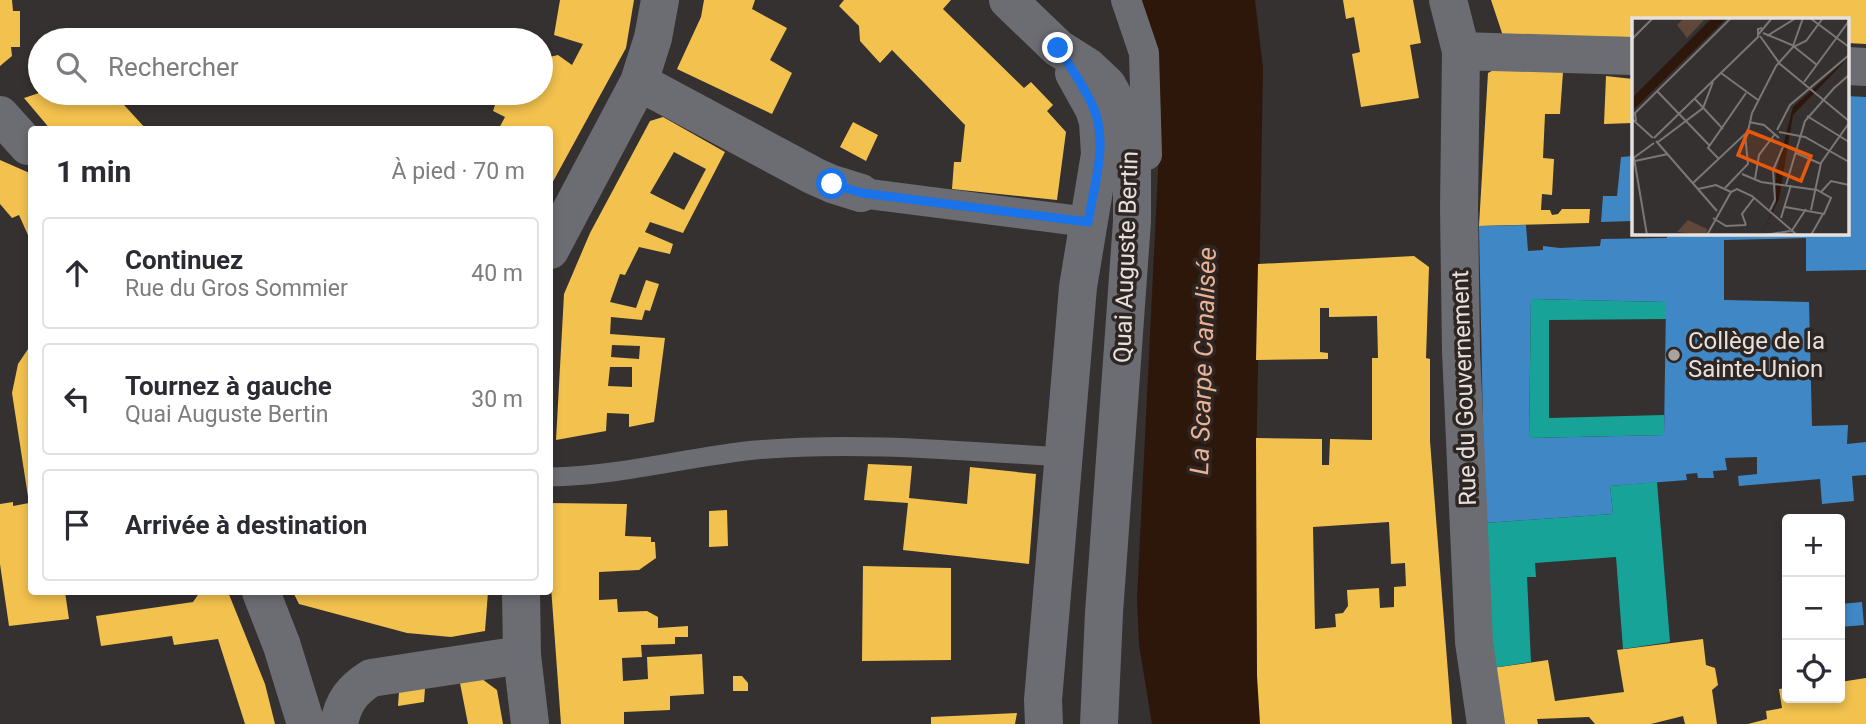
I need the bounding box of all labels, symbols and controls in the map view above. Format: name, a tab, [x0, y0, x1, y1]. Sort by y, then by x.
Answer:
inset map	[1632, 18, 1848, 234]
search box	[28, 28, 553, 105]
route end	[1042, 32, 1073, 63]
icon: search	[52, 48, 90, 86]
text: Rechercher	[108, 52, 239, 82]
street label: Quai Auguste Bertin	[1108, 150, 1144, 364]
text: 1 min	[56, 154, 131, 189]
text: À pied · 70 m	[391, 158, 525, 185]
route start	[816, 168, 847, 199]
text: Continuez	[125, 245, 243, 275]
water label: La Scarpe Canalisée	[1184, 247, 1222, 475]
icon: ahead	[58, 254, 96, 292]
text: 40 m	[471, 260, 523, 287]
street label: Rue du Gouvernement	[1446, 269, 1482, 506]
text: Rue du Gros Sommier	[125, 275, 348, 302]
place label: Collège de la Sainte-Union	[1688, 327, 1825, 383]
marker: Collège de la Sainte-Union	[1666, 347, 1682, 363]
text: Tournez à gauche	[125, 371, 332, 401]
icon: left	[58, 380, 96, 418]
text: 30 m	[471, 386, 523, 413]
text: Quai Auguste Bertin	[125, 401, 328, 428]
icon: arrive	[58, 506, 96, 544]
text: Arrivée à destination	[125, 510, 367, 540]
map controls	[1782, 514, 1845, 703]
button: +	[1782, 514, 1845, 577]
button: −	[1782, 577, 1845, 640]
button: locate	[1782, 640, 1845, 703]

